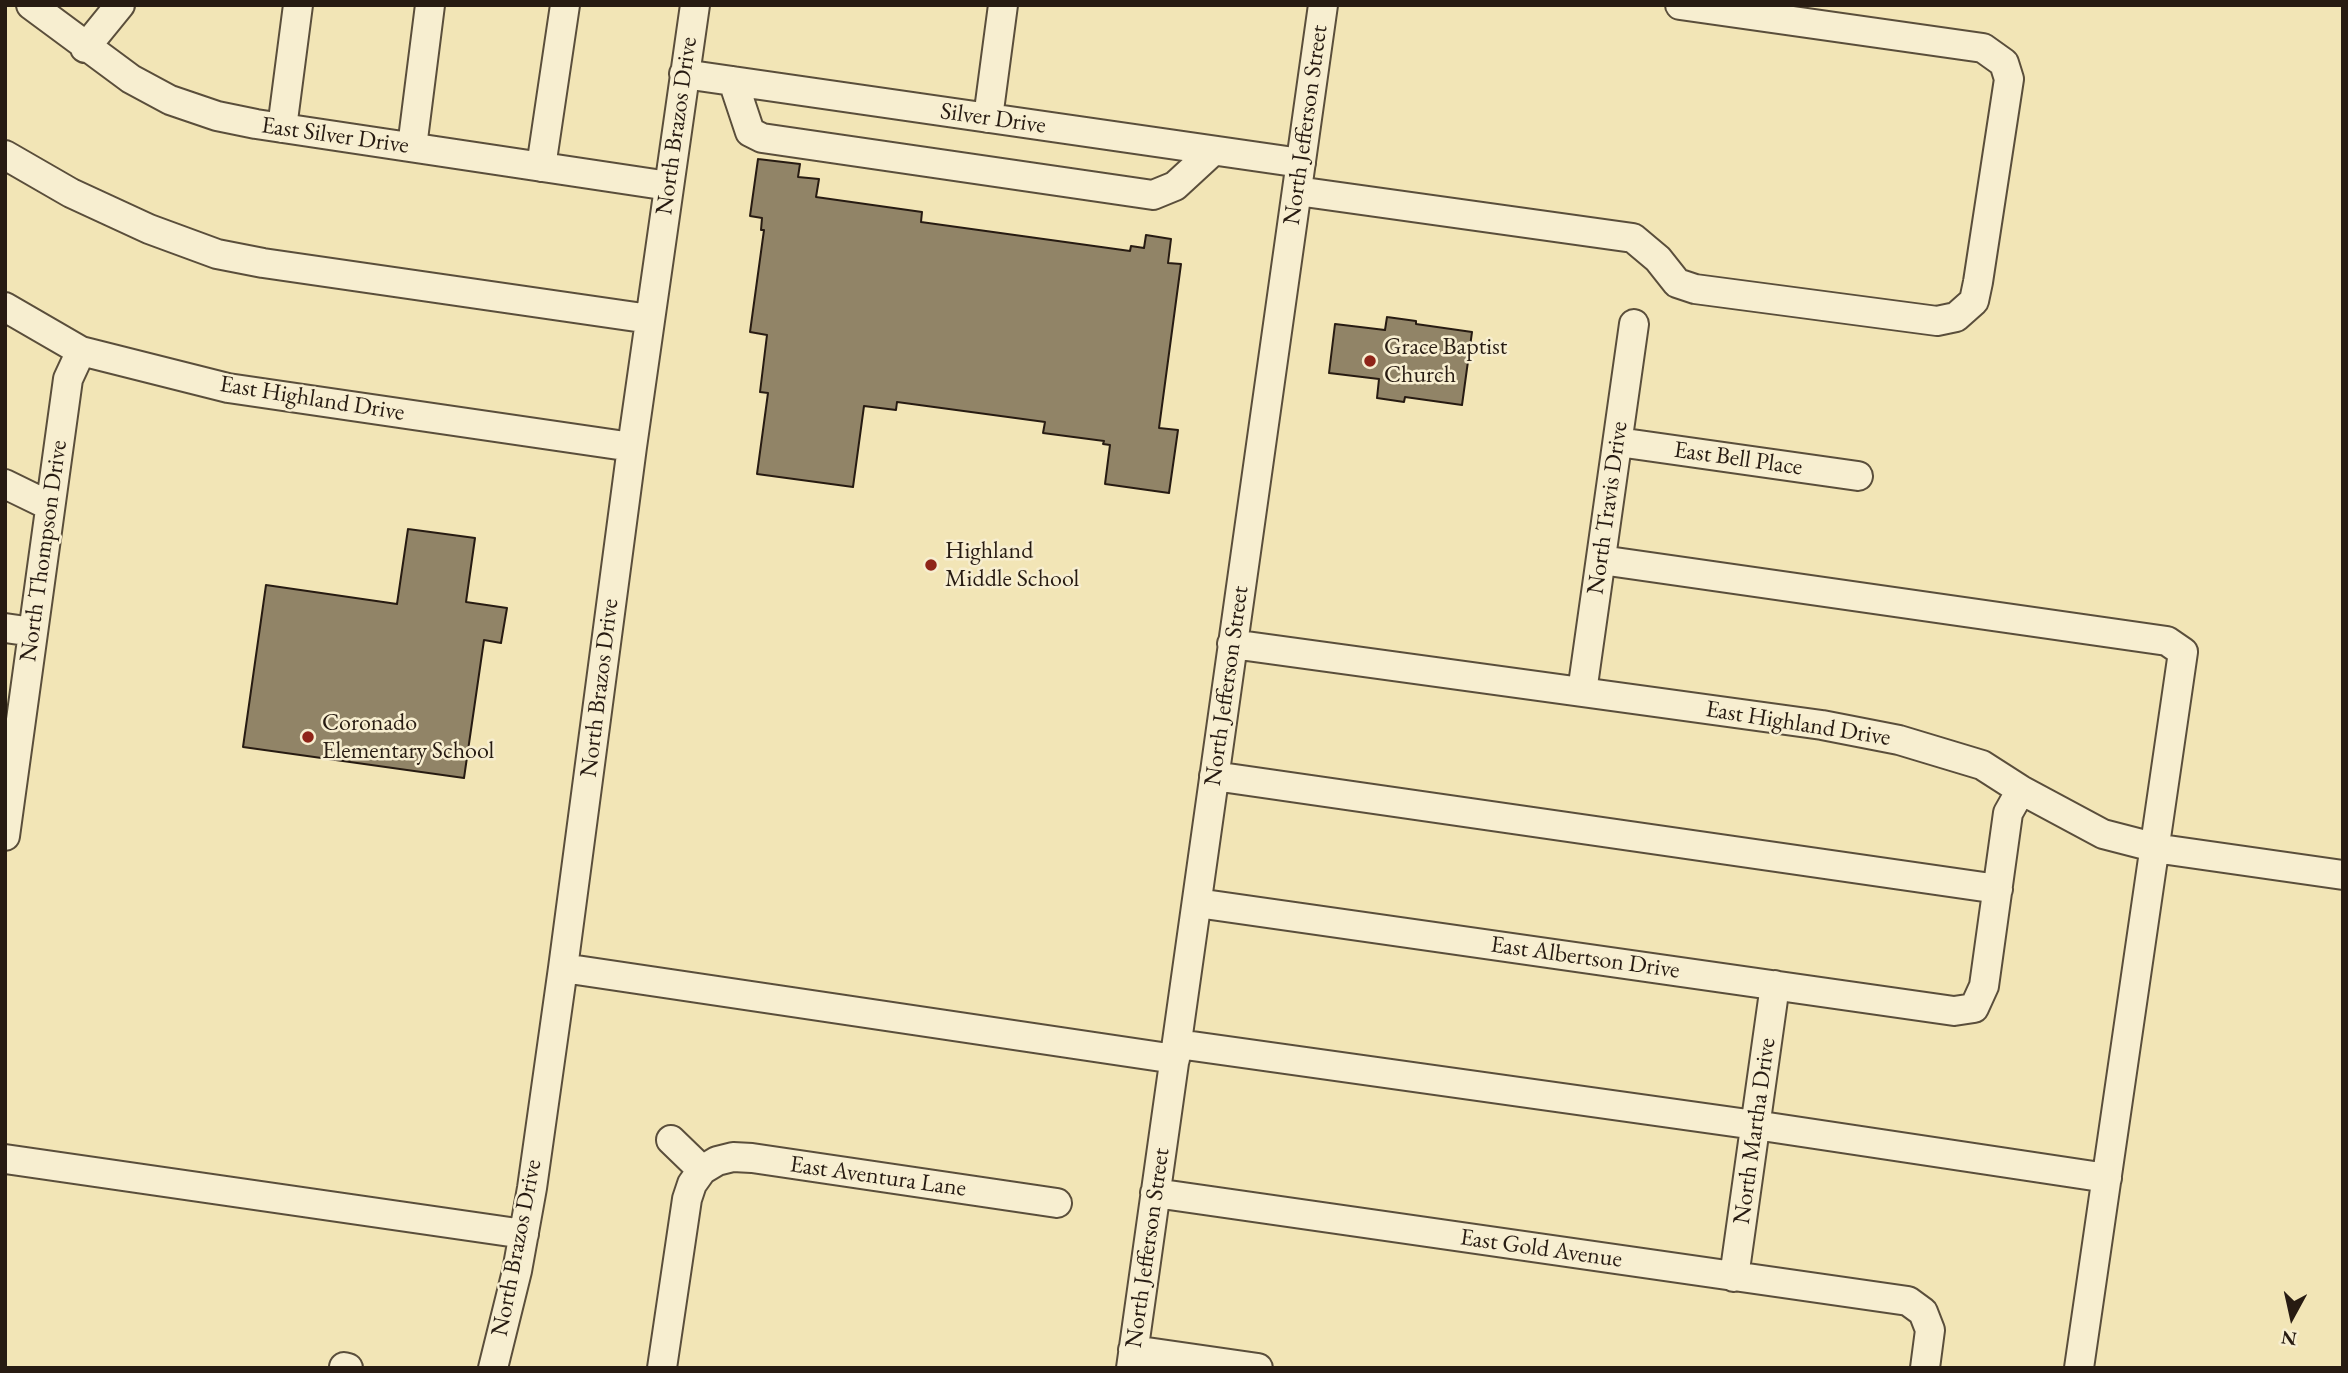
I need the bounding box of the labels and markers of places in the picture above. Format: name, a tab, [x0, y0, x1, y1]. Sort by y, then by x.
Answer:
place label: Grace Baptist Church	[1384, 333, 1507, 389]
marker: Grace Baptist Church	[1362, 353, 1378, 369]
place label: Highland Middle School	[945, 537, 1079, 593]
marker: Highland Middle School	[923, 557, 939, 573]
place label: Coronado Elementary School	[322, 709, 494, 765]
marker: Coronado Elementary School	[300, 729, 316, 745]

